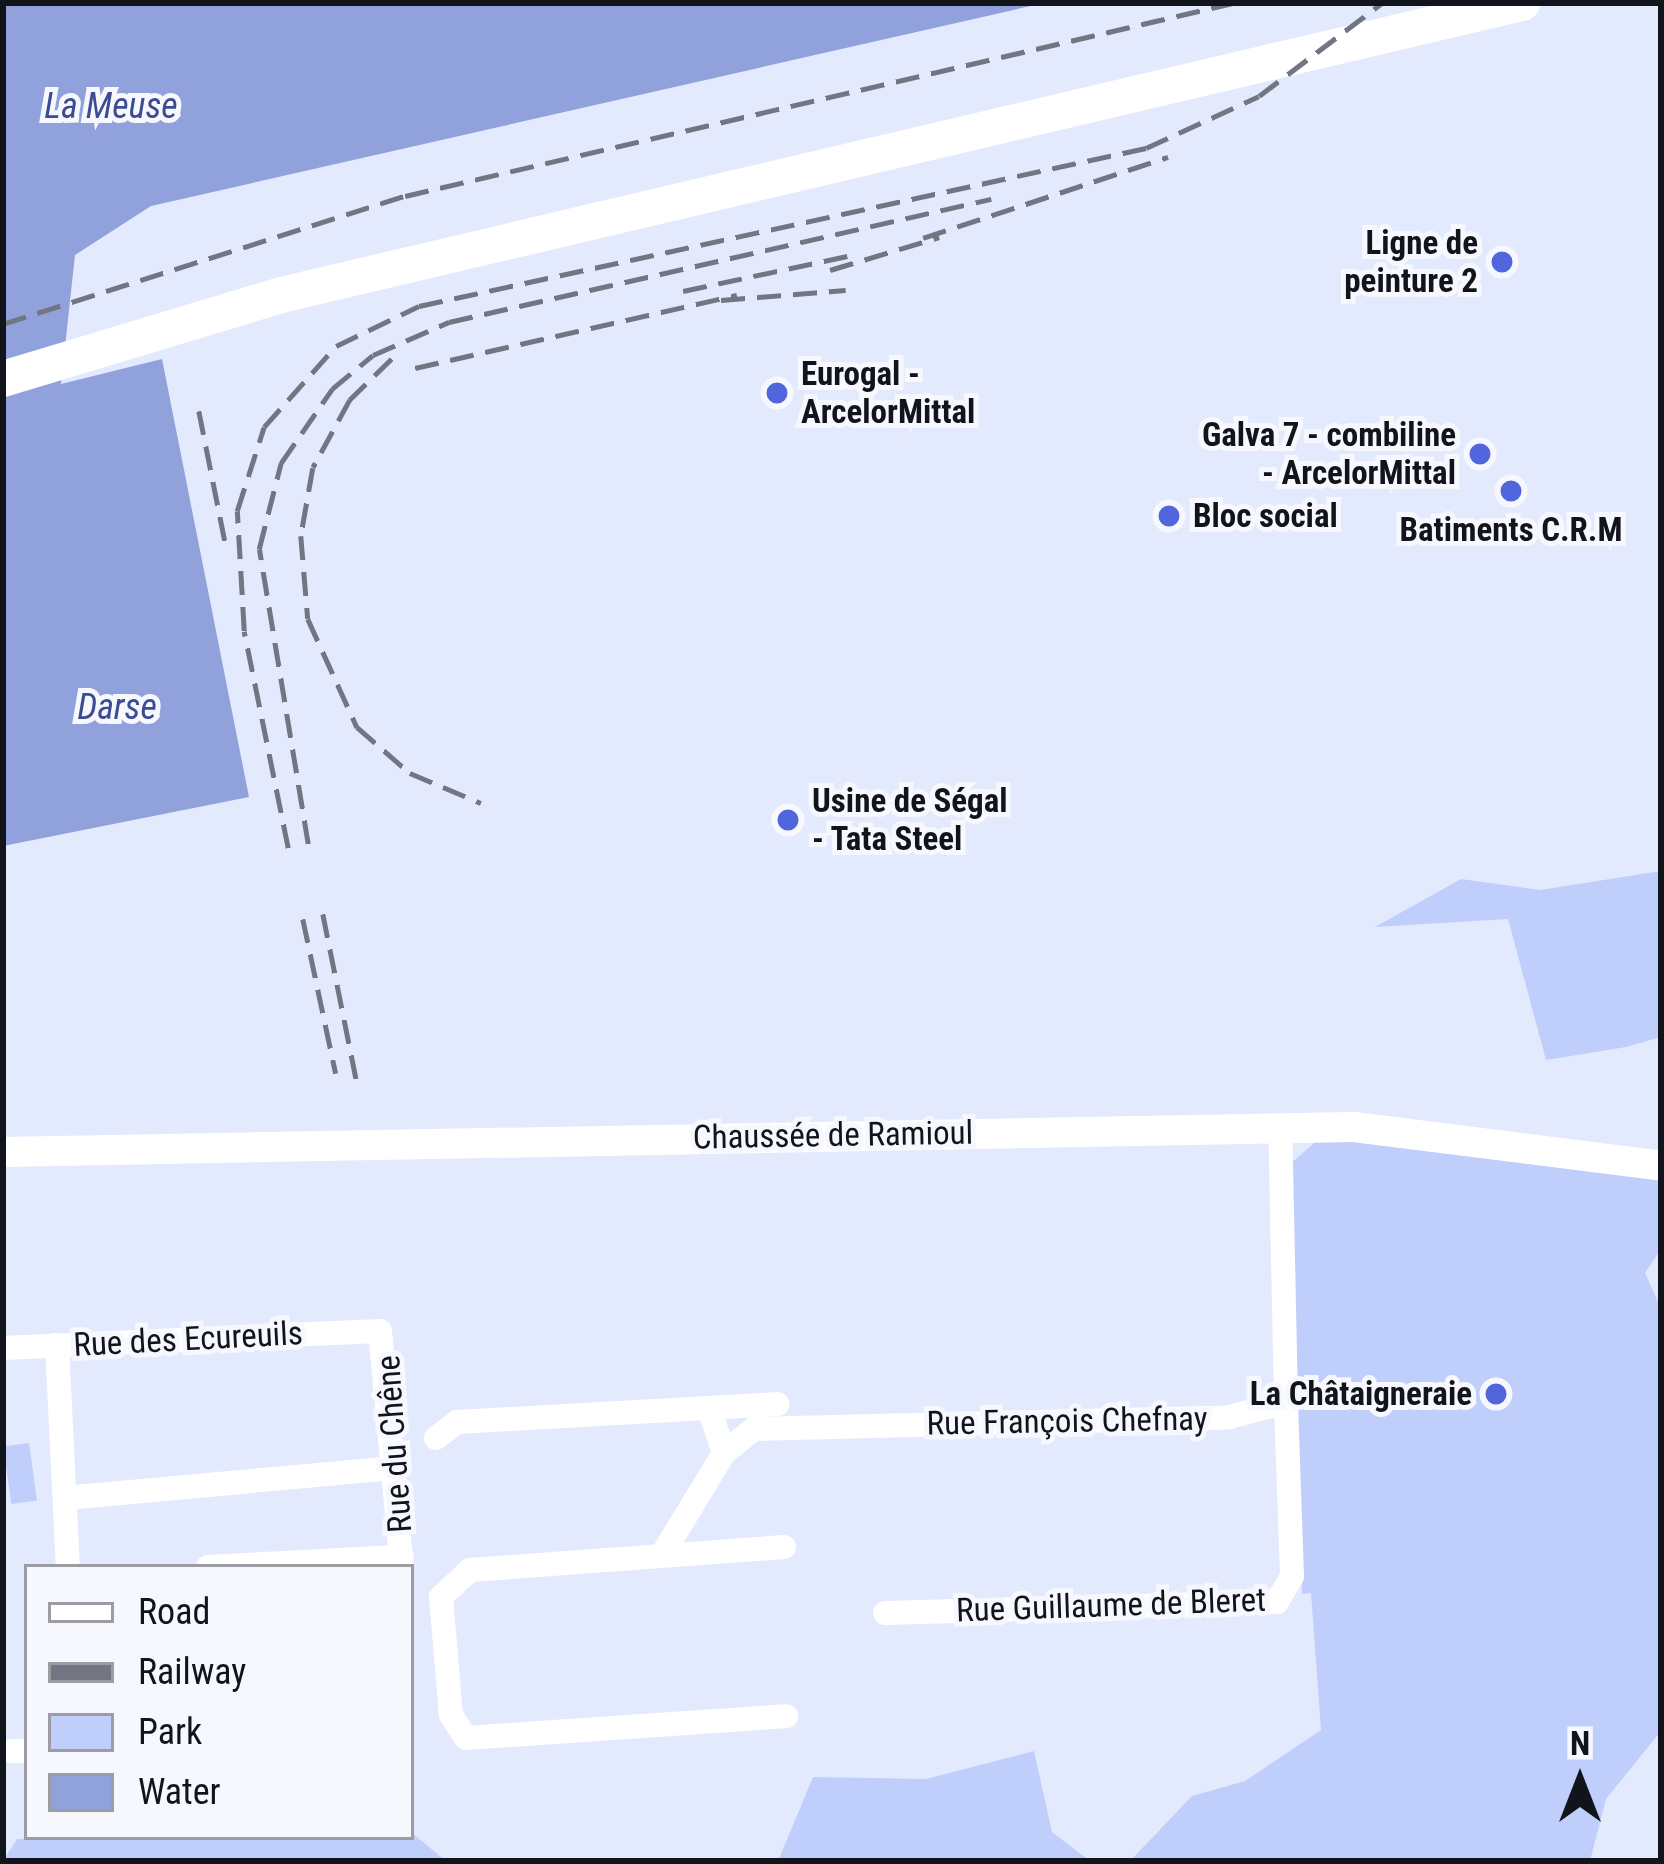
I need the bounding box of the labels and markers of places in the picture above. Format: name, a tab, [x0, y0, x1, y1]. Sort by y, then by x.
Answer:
place label: Ligne de peinture 2	[1344, 223, 1478, 301]
marker: Ligne de peinture 2	[1489, 249, 1515, 275]
place label: Eurogal - ArcelorMittal	[801, 354, 975, 432]
marker: Eurogal - ArcelorMittal	[764, 380, 790, 406]
place label: Galva 7 - combiline - ArcelorMittal	[1202, 415, 1456, 493]
marker: Galva 7 - combiline - ArcelorMittal	[1467, 441, 1493, 467]
marker: Batiments C.R.M	[1498, 478, 1524, 504]
place label: Bloc social	[1193, 496, 1338, 536]
marker: Bloc social	[1156, 503, 1182, 529]
place label: Batiments C.R.M	[1400, 510, 1622, 550]
place label: Usine de Ségal - Tata Steel	[812, 781, 1008, 859]
marker: Usine de Ségal - Tata Steel	[775, 807, 801, 833]
place label: La Châtaigneraie	[1250, 1374, 1472, 1414]
marker: La Châtaigneraie	[1483, 1381, 1509, 1407]

